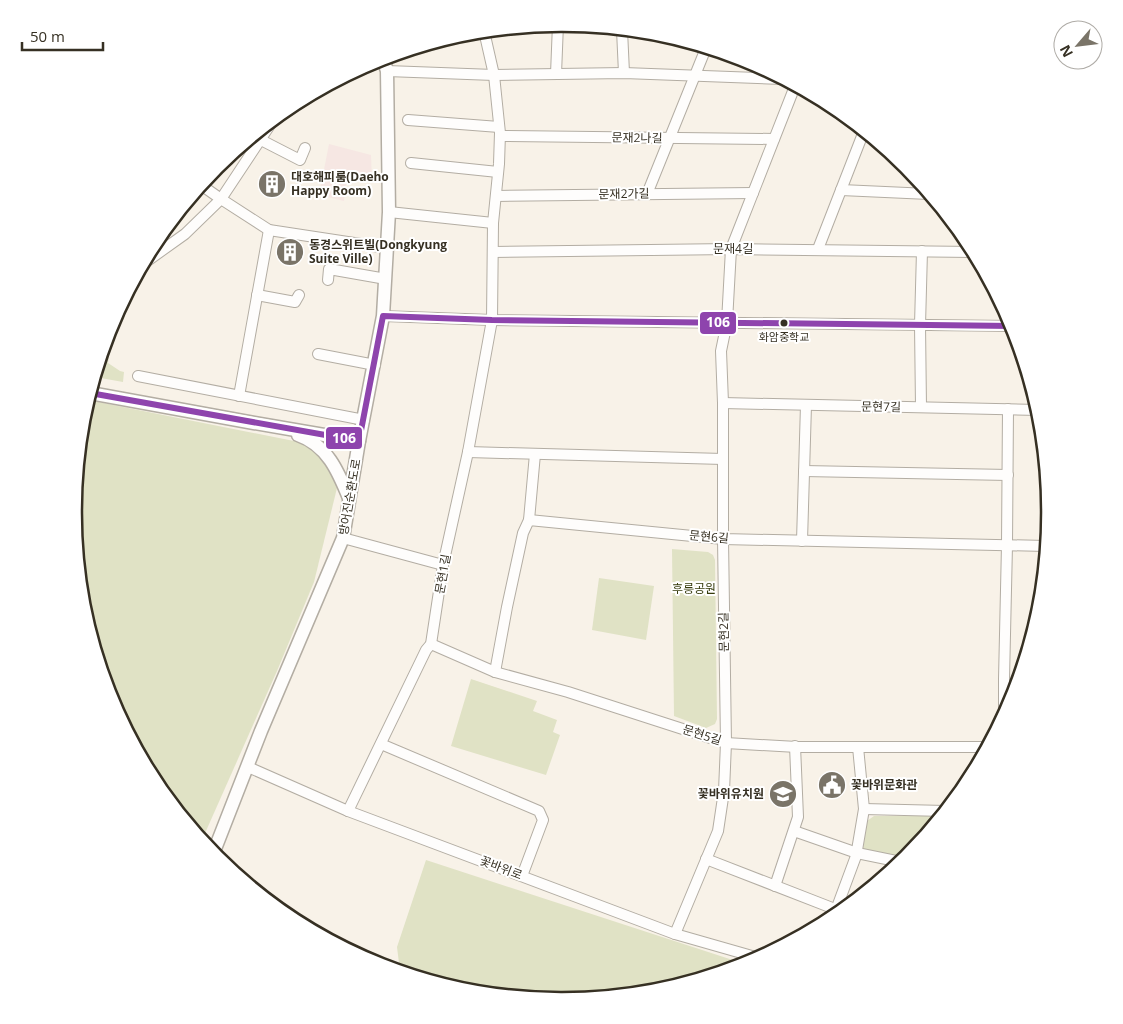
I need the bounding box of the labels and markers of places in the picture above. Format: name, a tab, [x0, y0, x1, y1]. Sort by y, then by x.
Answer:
place label: 대호해피룸(Daeho Happy Room)	[291, 168, 389, 199]
building icon: 대호해피룸(Daeho Happy Room)	[257, 169, 287, 199]
place label: 동경스위트빌(Dongkyung Suite Ville)	[309, 236, 447, 267]
building icon: 동경스위트빌(Dongkyung Suite Ville)	[275, 237, 305, 267]
marker: 화암중학교	[779, 318, 789, 328]
place label: 화암중학교	[759, 329, 809, 344]
public building icon: 꽃바위문화관	[817, 770, 847, 800]
place label: 꽃바위문화관	[851, 776, 917, 793]
school or university icon: 꽃바위유치원	[768, 779, 798, 809]
place label: 꽃바위유치원	[698, 785, 764, 802]

